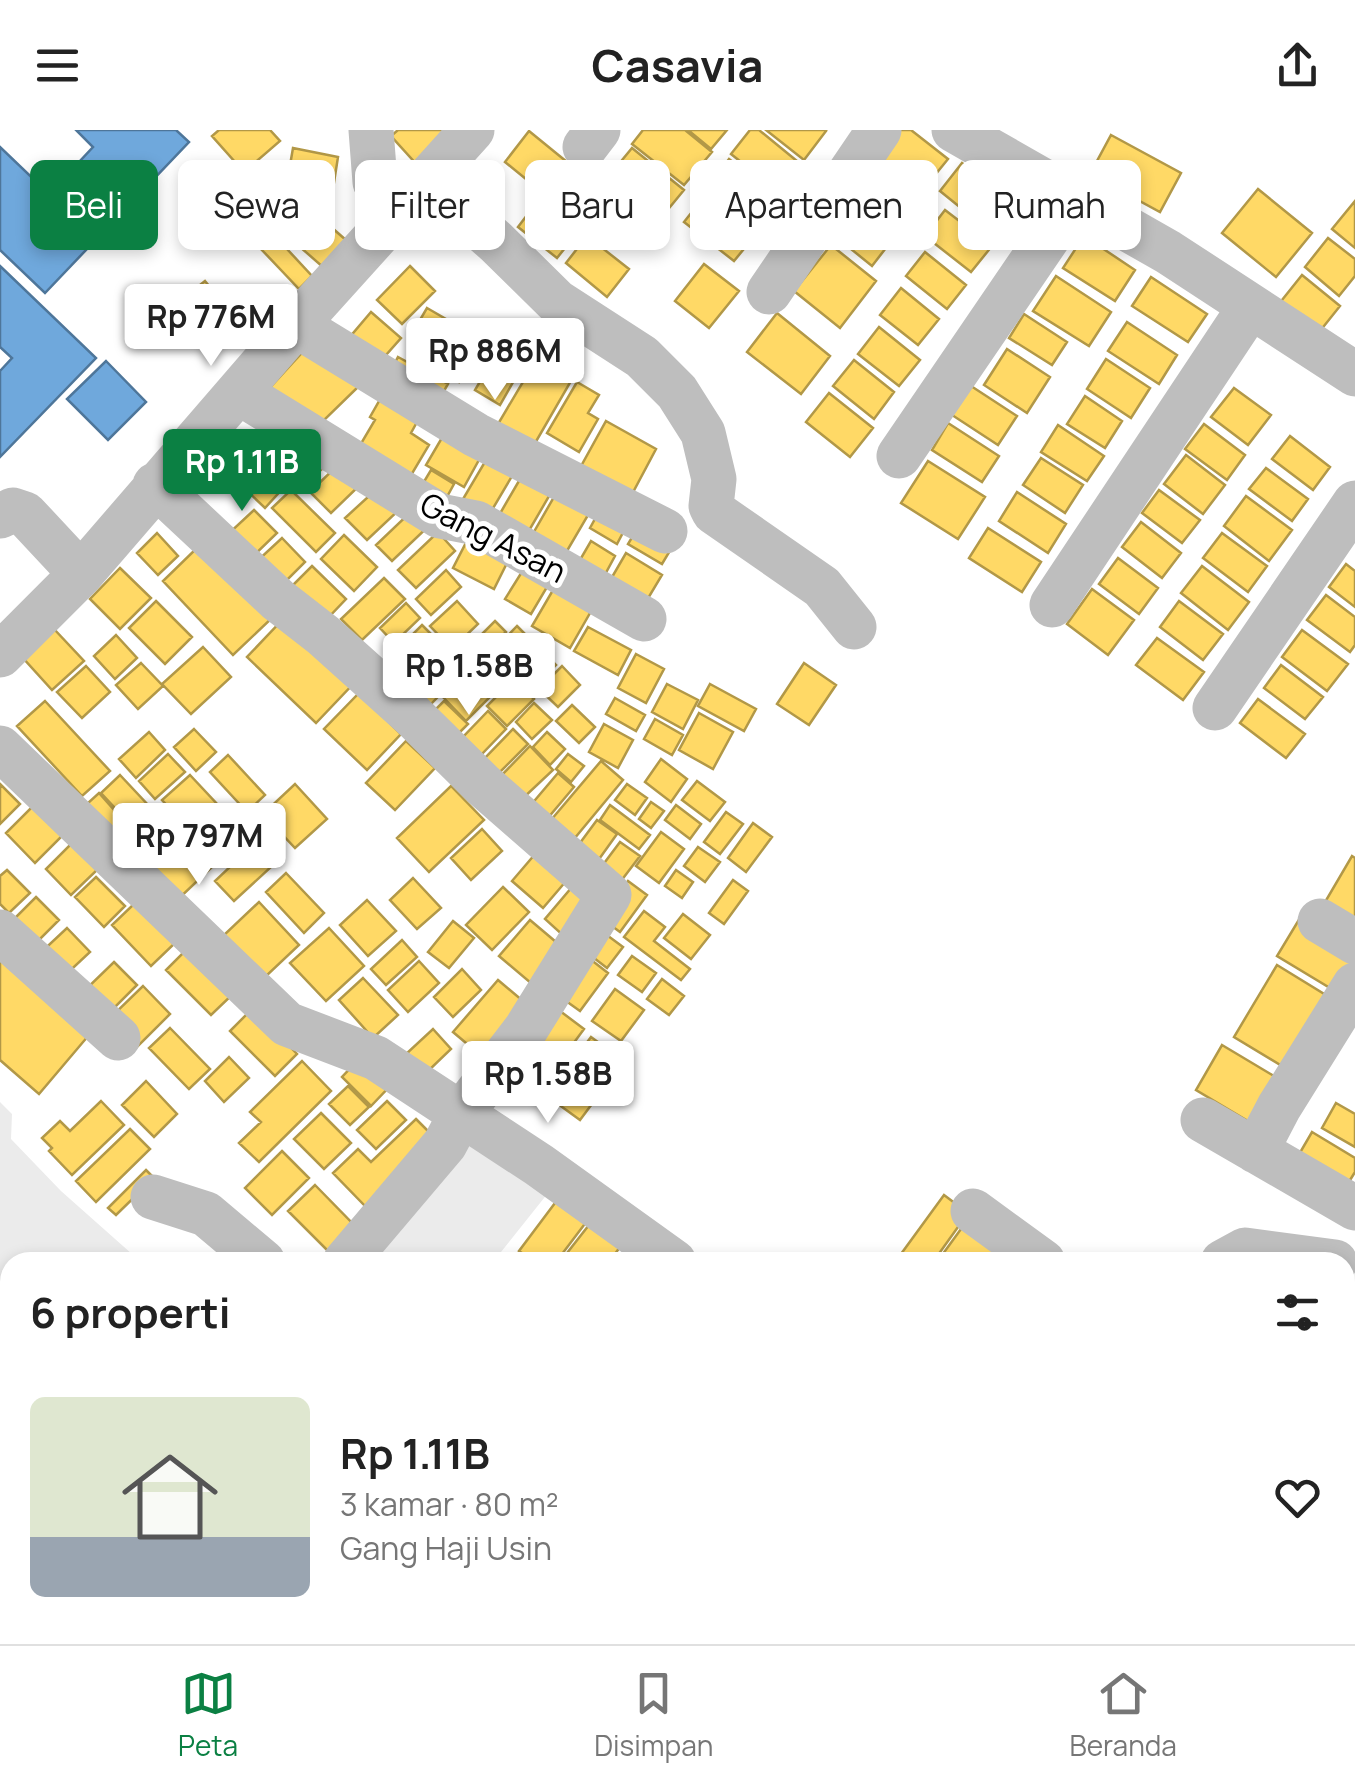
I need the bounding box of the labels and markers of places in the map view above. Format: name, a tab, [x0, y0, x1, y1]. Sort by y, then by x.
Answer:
pin: Rp 776M	[119, 284, 303, 369]
pin: Rp 886M	[403, 318, 587, 403]
pin: Rp 1.11B	[139, 429, 345, 514]
pin: Rp 1.58B	[366, 633, 572, 718]
pin: Rp 797M	[107, 803, 291, 888]
pin: Rp 1.58B	[445, 1041, 651, 1126]

